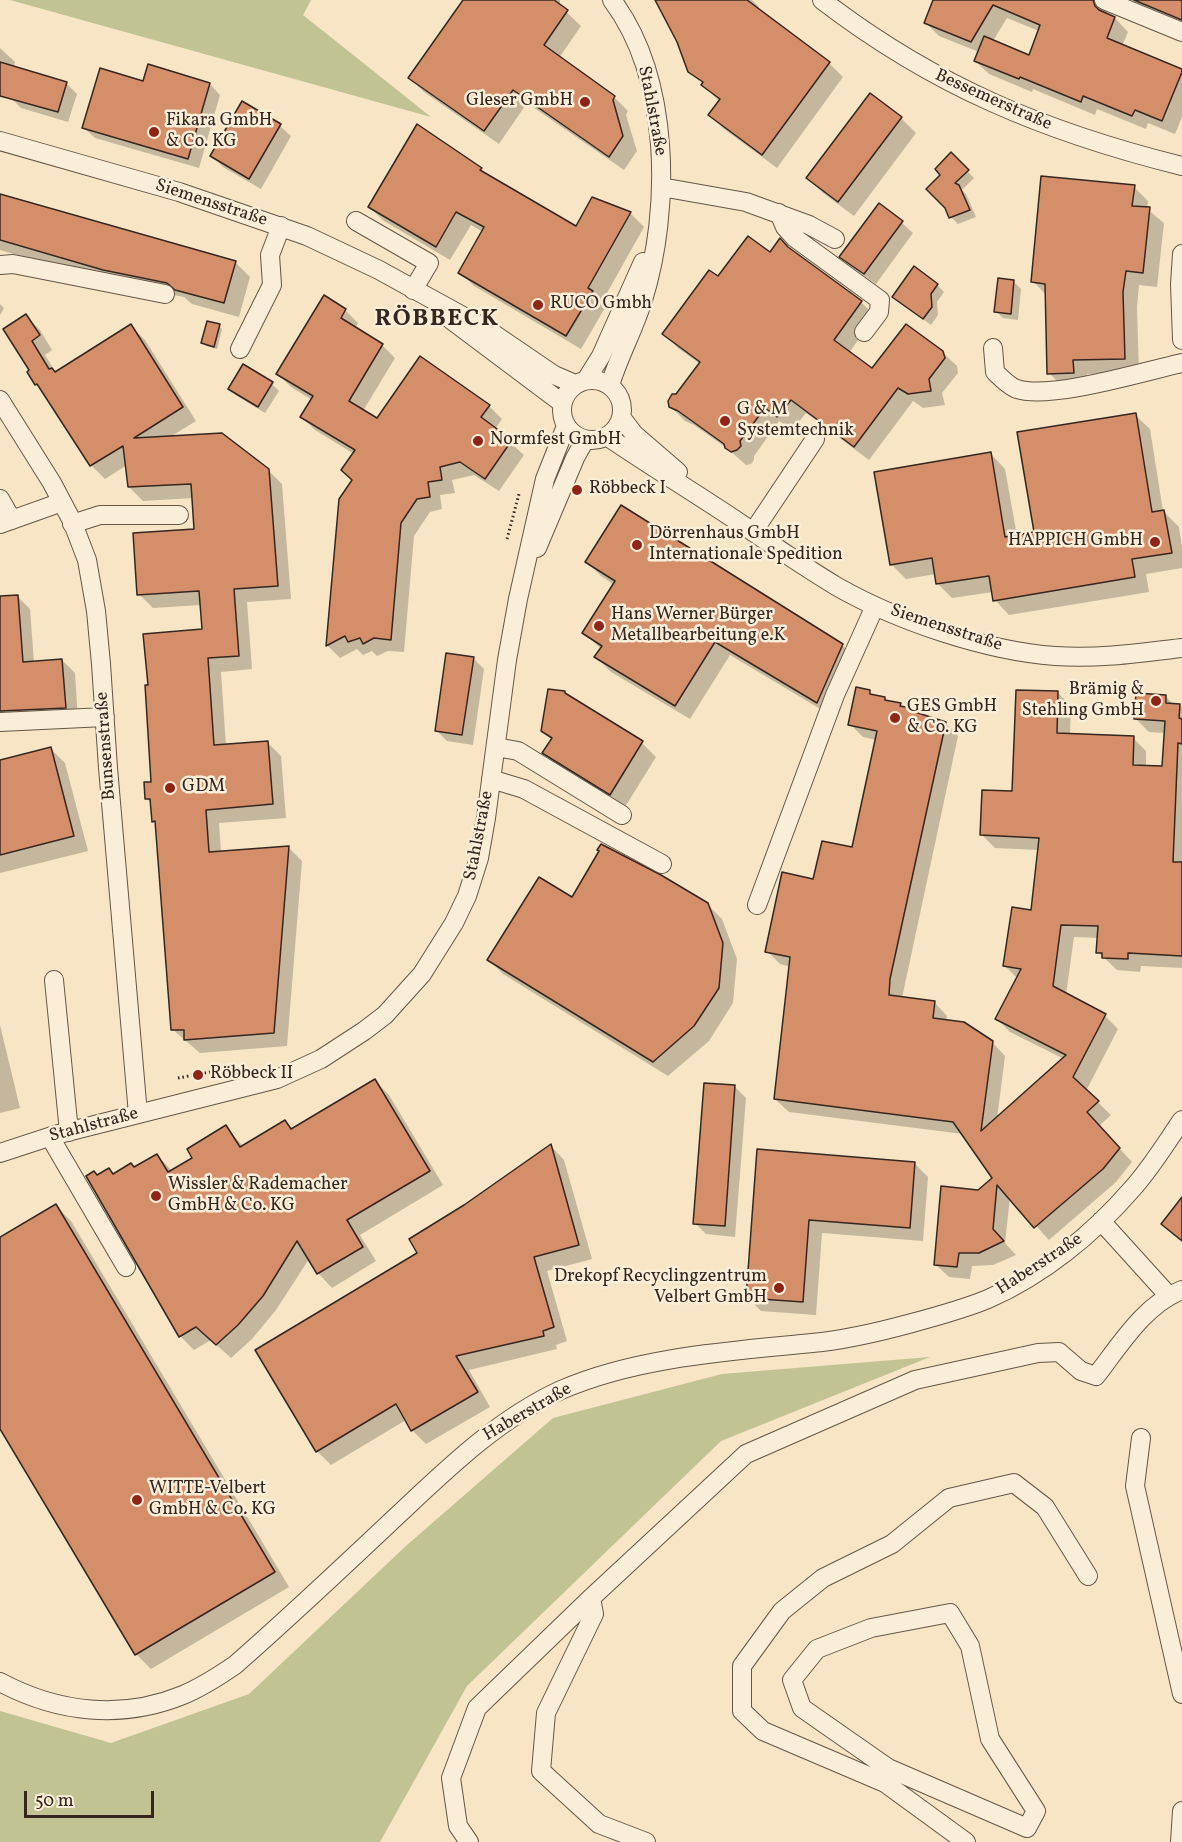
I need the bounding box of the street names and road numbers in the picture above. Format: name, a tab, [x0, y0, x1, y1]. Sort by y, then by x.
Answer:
street label: Stahlstraße	[632, 64, 670, 158]
street label: Bessemerstraße	[931, 66, 1055, 136]
street label: Siemensstraße	[152, 176, 270, 232]
street label: Siemensstraße	[887, 601, 1005, 657]
street label: Bunsenstraße	[92, 691, 122, 801]
street label: Stahlstraße	[461, 789, 499, 883]
street label: Stahlstraße	[47, 1104, 141, 1148]
street label: Haberstraße	[993, 1229, 1087, 1301]
street label: Haberstraße	[480, 1379, 576, 1447]

